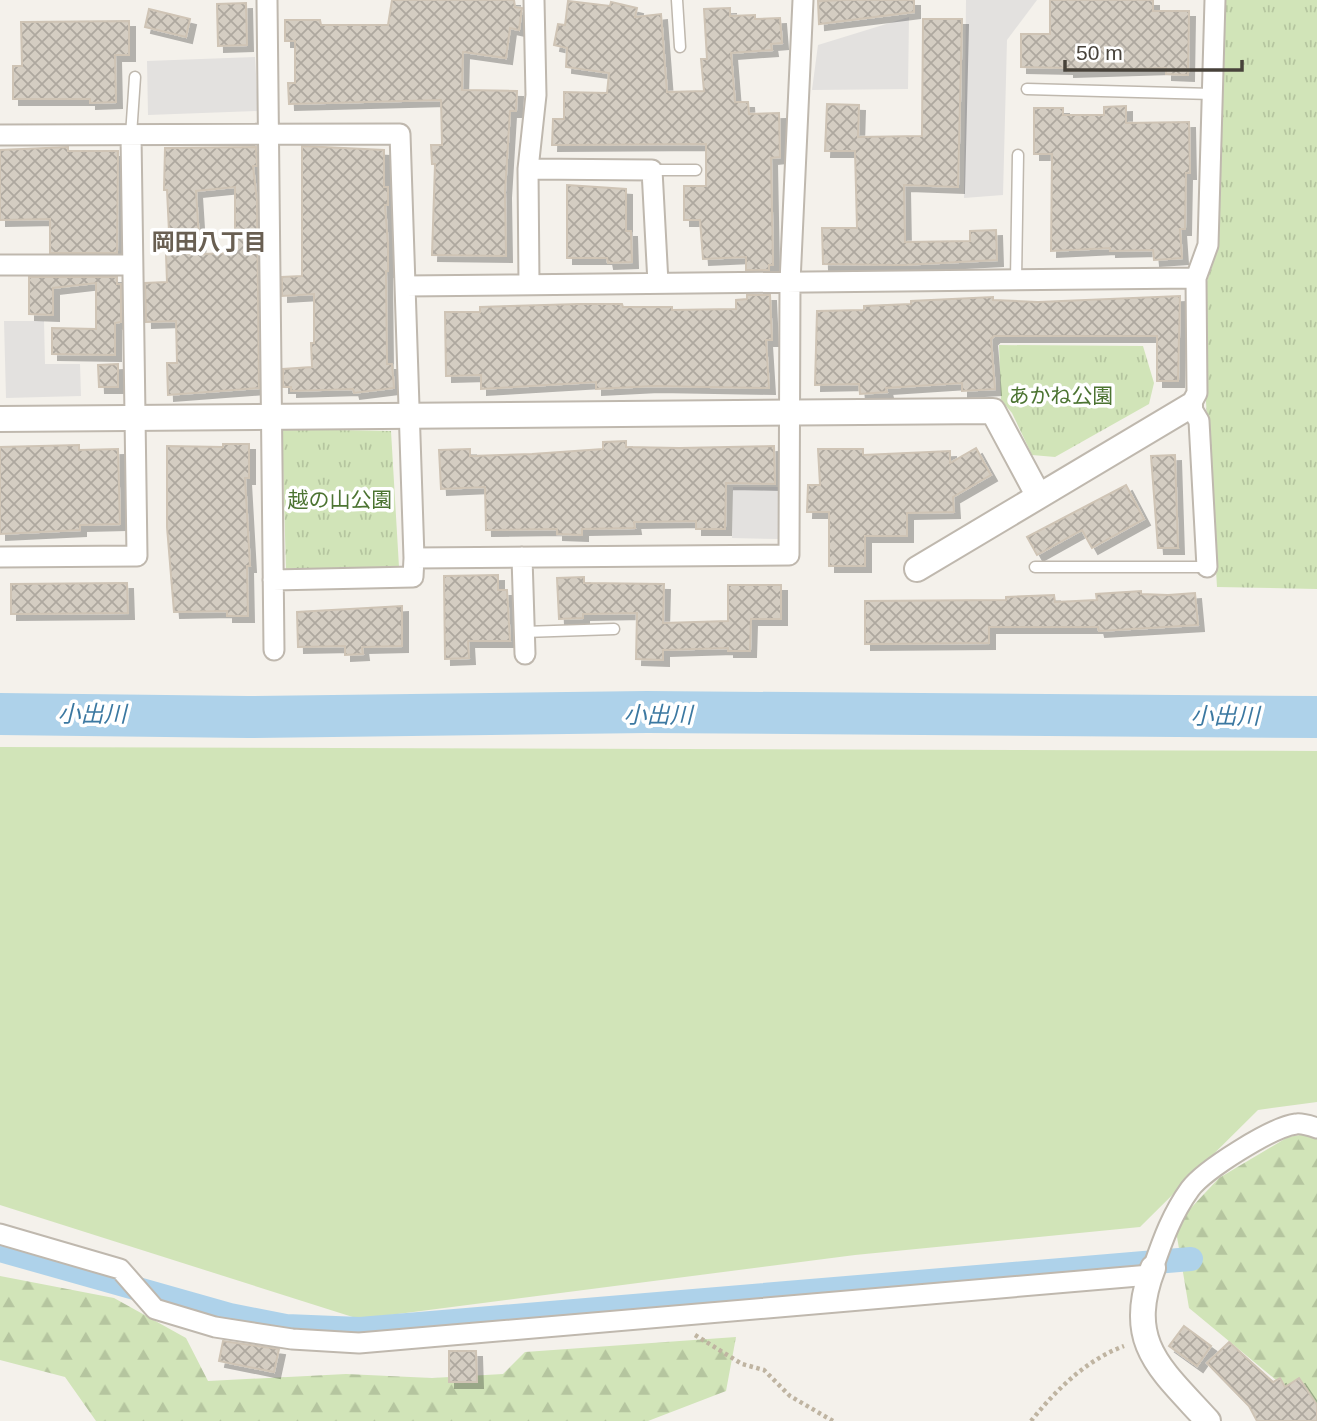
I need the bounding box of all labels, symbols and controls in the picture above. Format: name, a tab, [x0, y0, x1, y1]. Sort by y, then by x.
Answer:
scale bar	[1065, 28, 1242, 72]
text: 50 m	[1076, 41, 1123, 64]
district label: 岡田八丁目	[152, 229, 267, 255]
park label: あかね公園	[1009, 384, 1114, 407]
park label: 越の山公園	[288, 488, 393, 511]
water label: 小出川	[58, 701, 130, 727]
water label: 小出川	[624, 702, 696, 728]
water label: 小出川	[1191, 703, 1263, 729]

